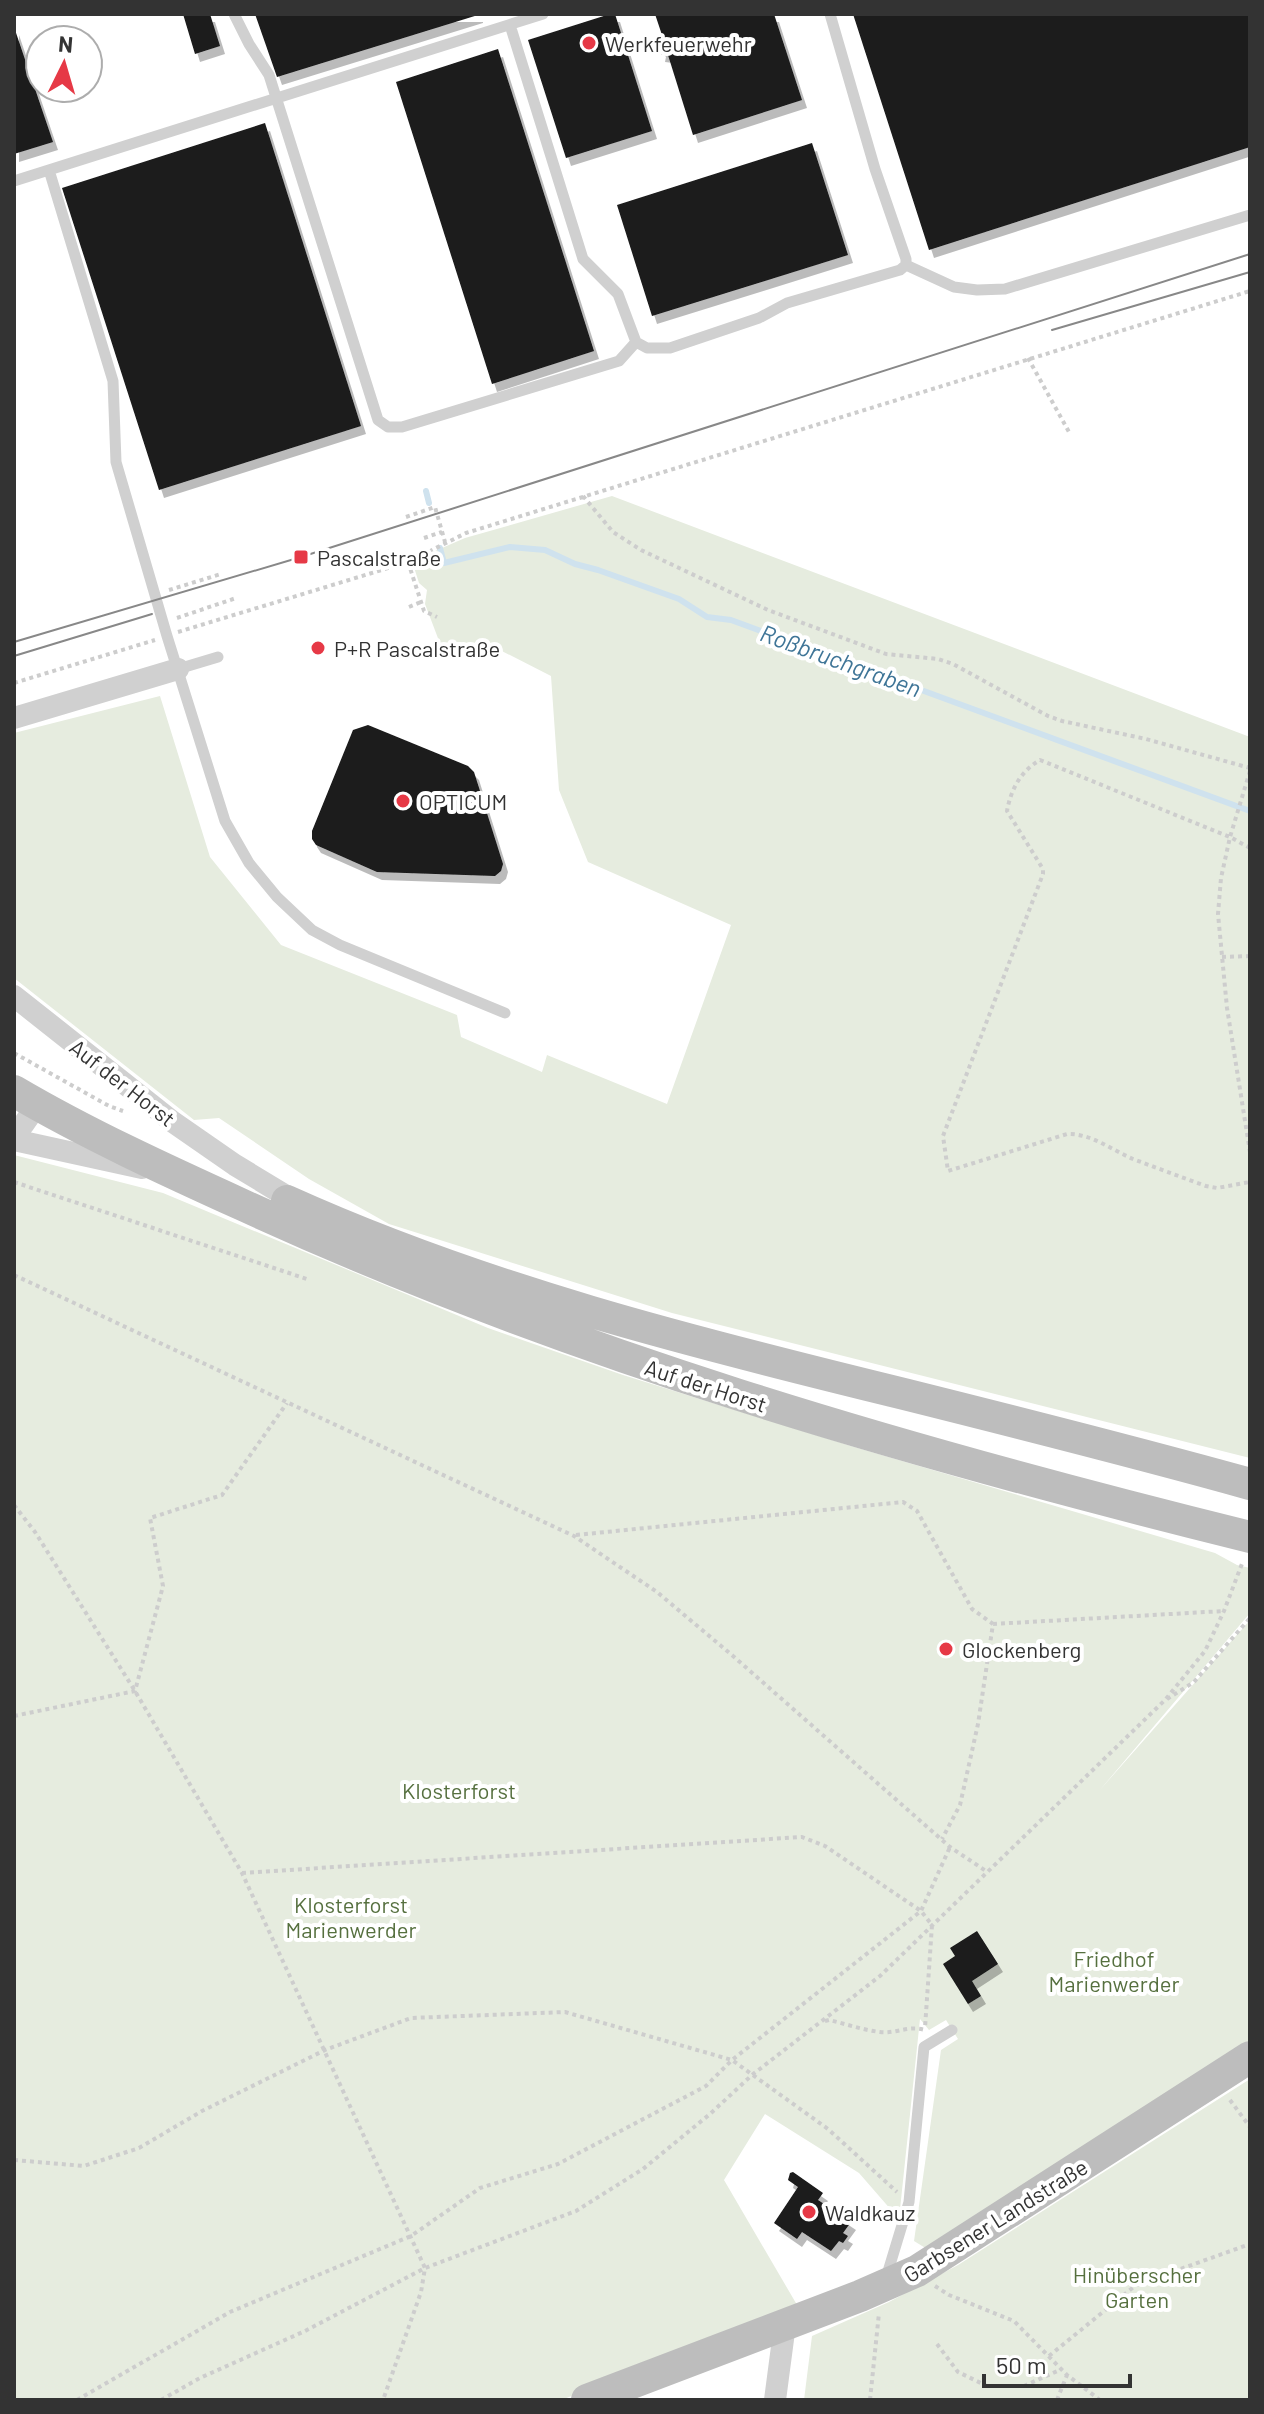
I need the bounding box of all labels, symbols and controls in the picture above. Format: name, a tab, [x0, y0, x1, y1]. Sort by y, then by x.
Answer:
north arrow	[24, 24, 104, 104]
text: N	[57, 29, 74, 57]
place label: Werkfeuerwehr	[605, 30, 752, 56]
marker: Werkfeuerwehr	[580, 34, 598, 52]
place label: Pascalstraße	[317, 544, 441, 570]
marker: Pascalstraße	[292, 548, 310, 566]
water label: Roßbruchgraben	[757, 617, 925, 703]
place label: P+R Pascalstraße	[334, 635, 500, 661]
marker: P+R Pascalstraße	[309, 639, 327, 657]
place label: OPTICUM	[419, 788, 507, 814]
marker: OPTICUM	[394, 792, 412, 810]
street label: Auf der Horst	[65, 1033, 181, 1131]
street label: Auf der Horst	[642, 1353, 770, 1417]
place label: Glockenberg	[962, 1636, 1081, 1662]
marker: Glockenberg	[937, 1640, 955, 1658]
park label: Klosterforst	[402, 1777, 516, 1803]
park label: Klosterforst Marienwerder	[286, 1891, 416, 1942]
park label: Friedhof Marienwerder	[1049, 1945, 1179, 1996]
street label: Garbsener Landstraße	[898, 2153, 1092, 2287]
place label: Waldkauz	[825, 2199, 915, 2225]
marker: Waldkauz	[800, 2203, 818, 2221]
park label: Hinüberscher Garten	[1073, 2261, 1201, 2312]
scale bar	[984, 2338, 1130, 2388]
text: 50 m	[996, 2350, 1047, 2379]

